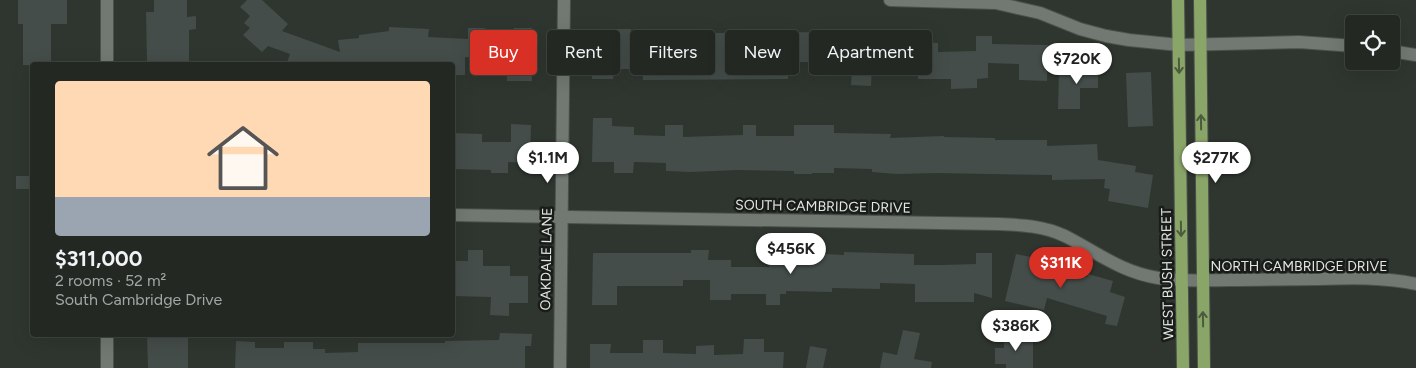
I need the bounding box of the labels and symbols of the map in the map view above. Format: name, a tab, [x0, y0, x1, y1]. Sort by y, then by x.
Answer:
pin: $720K	[1042, 42, 1112, 85]
one-way arrow	[1174, 58, 1184, 74]
one-way arrow	[1196, 114, 1206, 130]
pin: $1.1M	[513, 142, 583, 184]
pin: $277K	[1181, 142, 1251, 184]
street label: SOUTH CAMBRIDGE DRIVE	[735, 196, 911, 217]
street label: OAKDALE LANE	[537, 207, 556, 311]
street label: WEST BUSH STREET	[1158, 208, 1177, 340]
one-way arrow	[1176, 220, 1186, 236]
pin: $456K	[756, 232, 826, 275]
pin: $311K	[1026, 246, 1096, 289]
street label: NORTH CAMBRIDGE DRIVE	[1211, 258, 1387, 275]
pin: $386K	[981, 310, 1051, 352]
one-way arrow	[1198, 312, 1208, 328]

